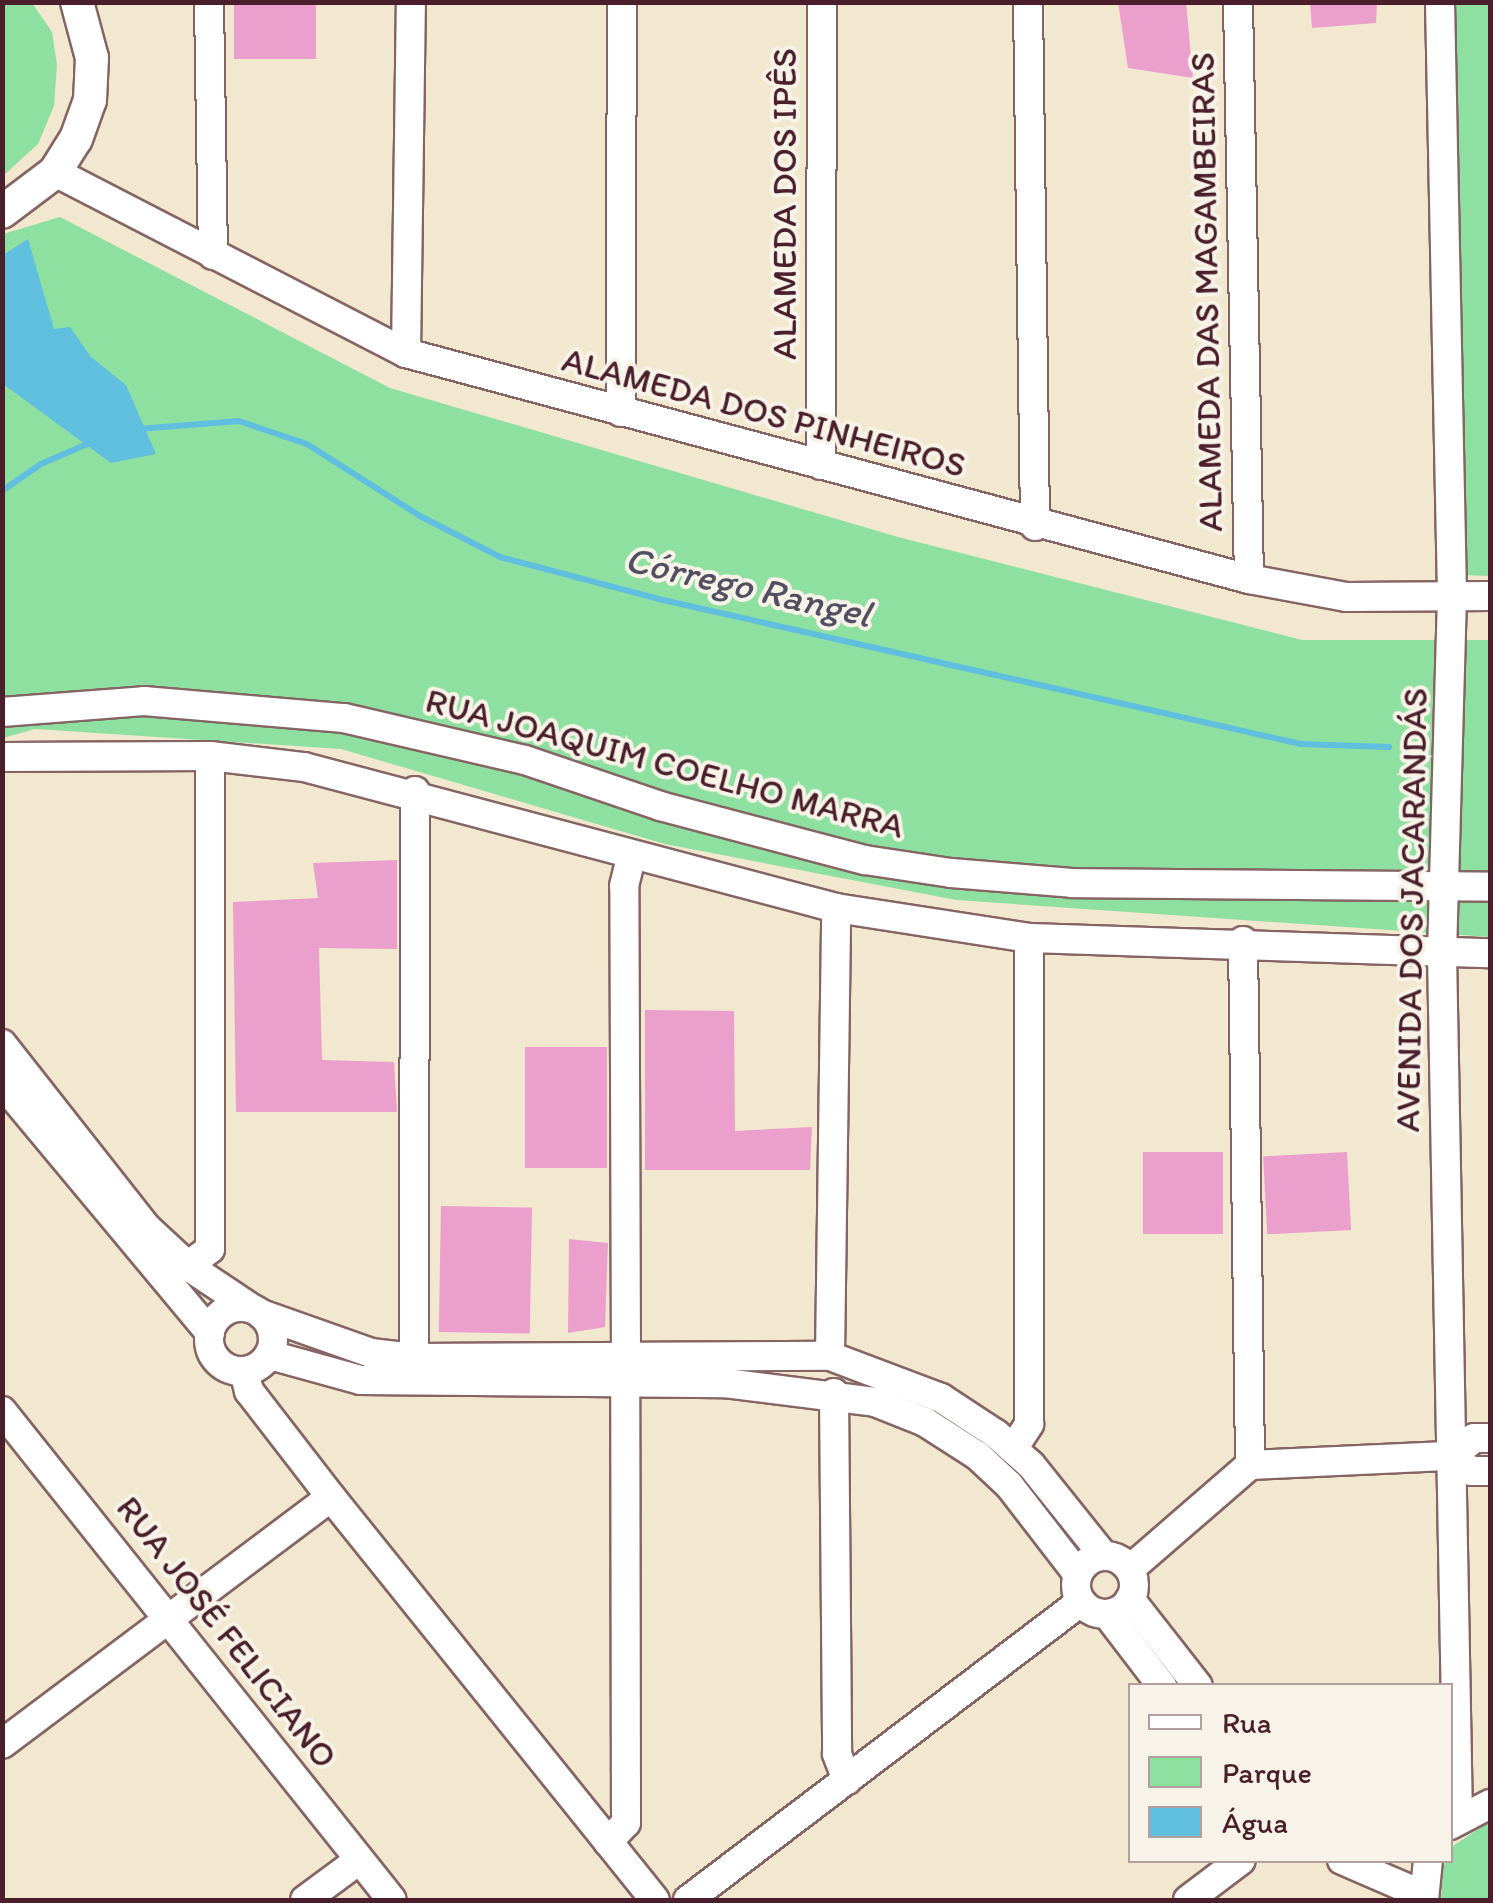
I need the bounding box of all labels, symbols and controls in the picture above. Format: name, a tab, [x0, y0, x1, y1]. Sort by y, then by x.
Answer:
street label: ALAMEDA DOS IPÊS	[763, 48, 805, 360]
street label: ALAMEDA DAS MAGAMBEIRAS	[1181, 52, 1231, 532]
street label: ALAMEDA DOS PINHEIROS	[556, 337, 972, 487]
water label: Córrego Rangel	[621, 537, 875, 637]
street label: RUA JOAQUIM COELHO MARRA	[421, 679, 909, 847]
street label: AVENIDA DOS JACARANDÁS	[1386, 688, 1436, 1132]
street label: RUA JOSÉ FELICIANO	[107, 1487, 347, 1777]
legend	[1128, 1683, 1453, 1863]
text: Rua	[1222, 1704, 1271, 1741]
text: Parque	[1222, 1754, 1312, 1791]
text: Água	[1222, 1804, 1288, 1841]

